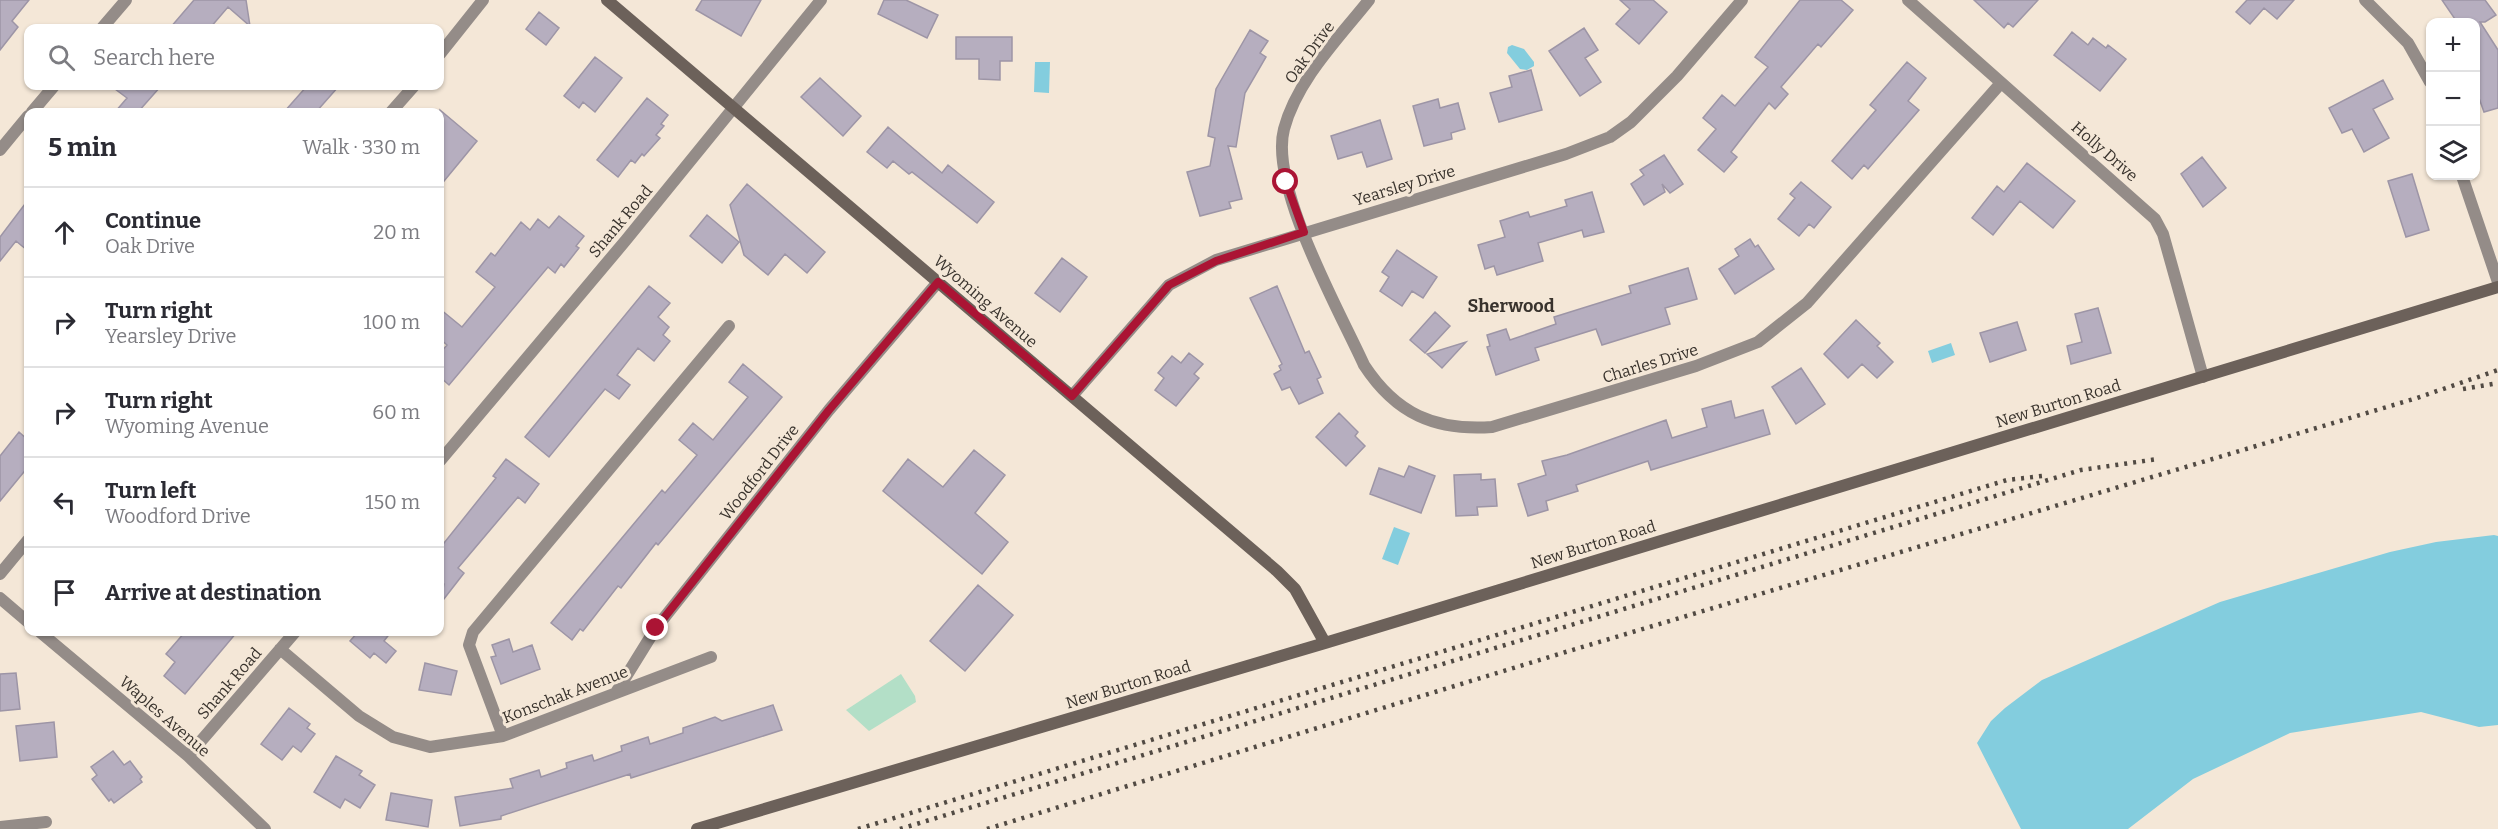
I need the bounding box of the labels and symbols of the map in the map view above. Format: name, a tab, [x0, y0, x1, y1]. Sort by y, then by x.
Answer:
street label: Oak Drive	[1281, 18, 1338, 87]
street label: Holly Drive	[2068, 117, 2142, 185]
street label: Yearsley Drive	[1351, 161, 1457, 210]
route start	[1272, 168, 1298, 194]
street label: Shank Road	[585, 181, 656, 261]
street label: Wyoming Avenue	[930, 251, 1041, 352]
district label: Sherwood	[1467, 295, 1555, 317]
street label: Charles Drive	[1600, 340, 1700, 387]
street label: New Burton Road	[1993, 375, 2123, 432]
street label: Woodford Drive	[716, 421, 803, 524]
street label: New Burton Road	[1528, 516, 1658, 573]
route end	[642, 614, 668, 640]
street label: Shank Road	[193, 643, 266, 723]
street label: New Burton Road	[1063, 656, 1193, 713]
street label: Konschak Avenue	[500, 662, 631, 727]
street label: Waples Avenue	[115, 672, 214, 761]

